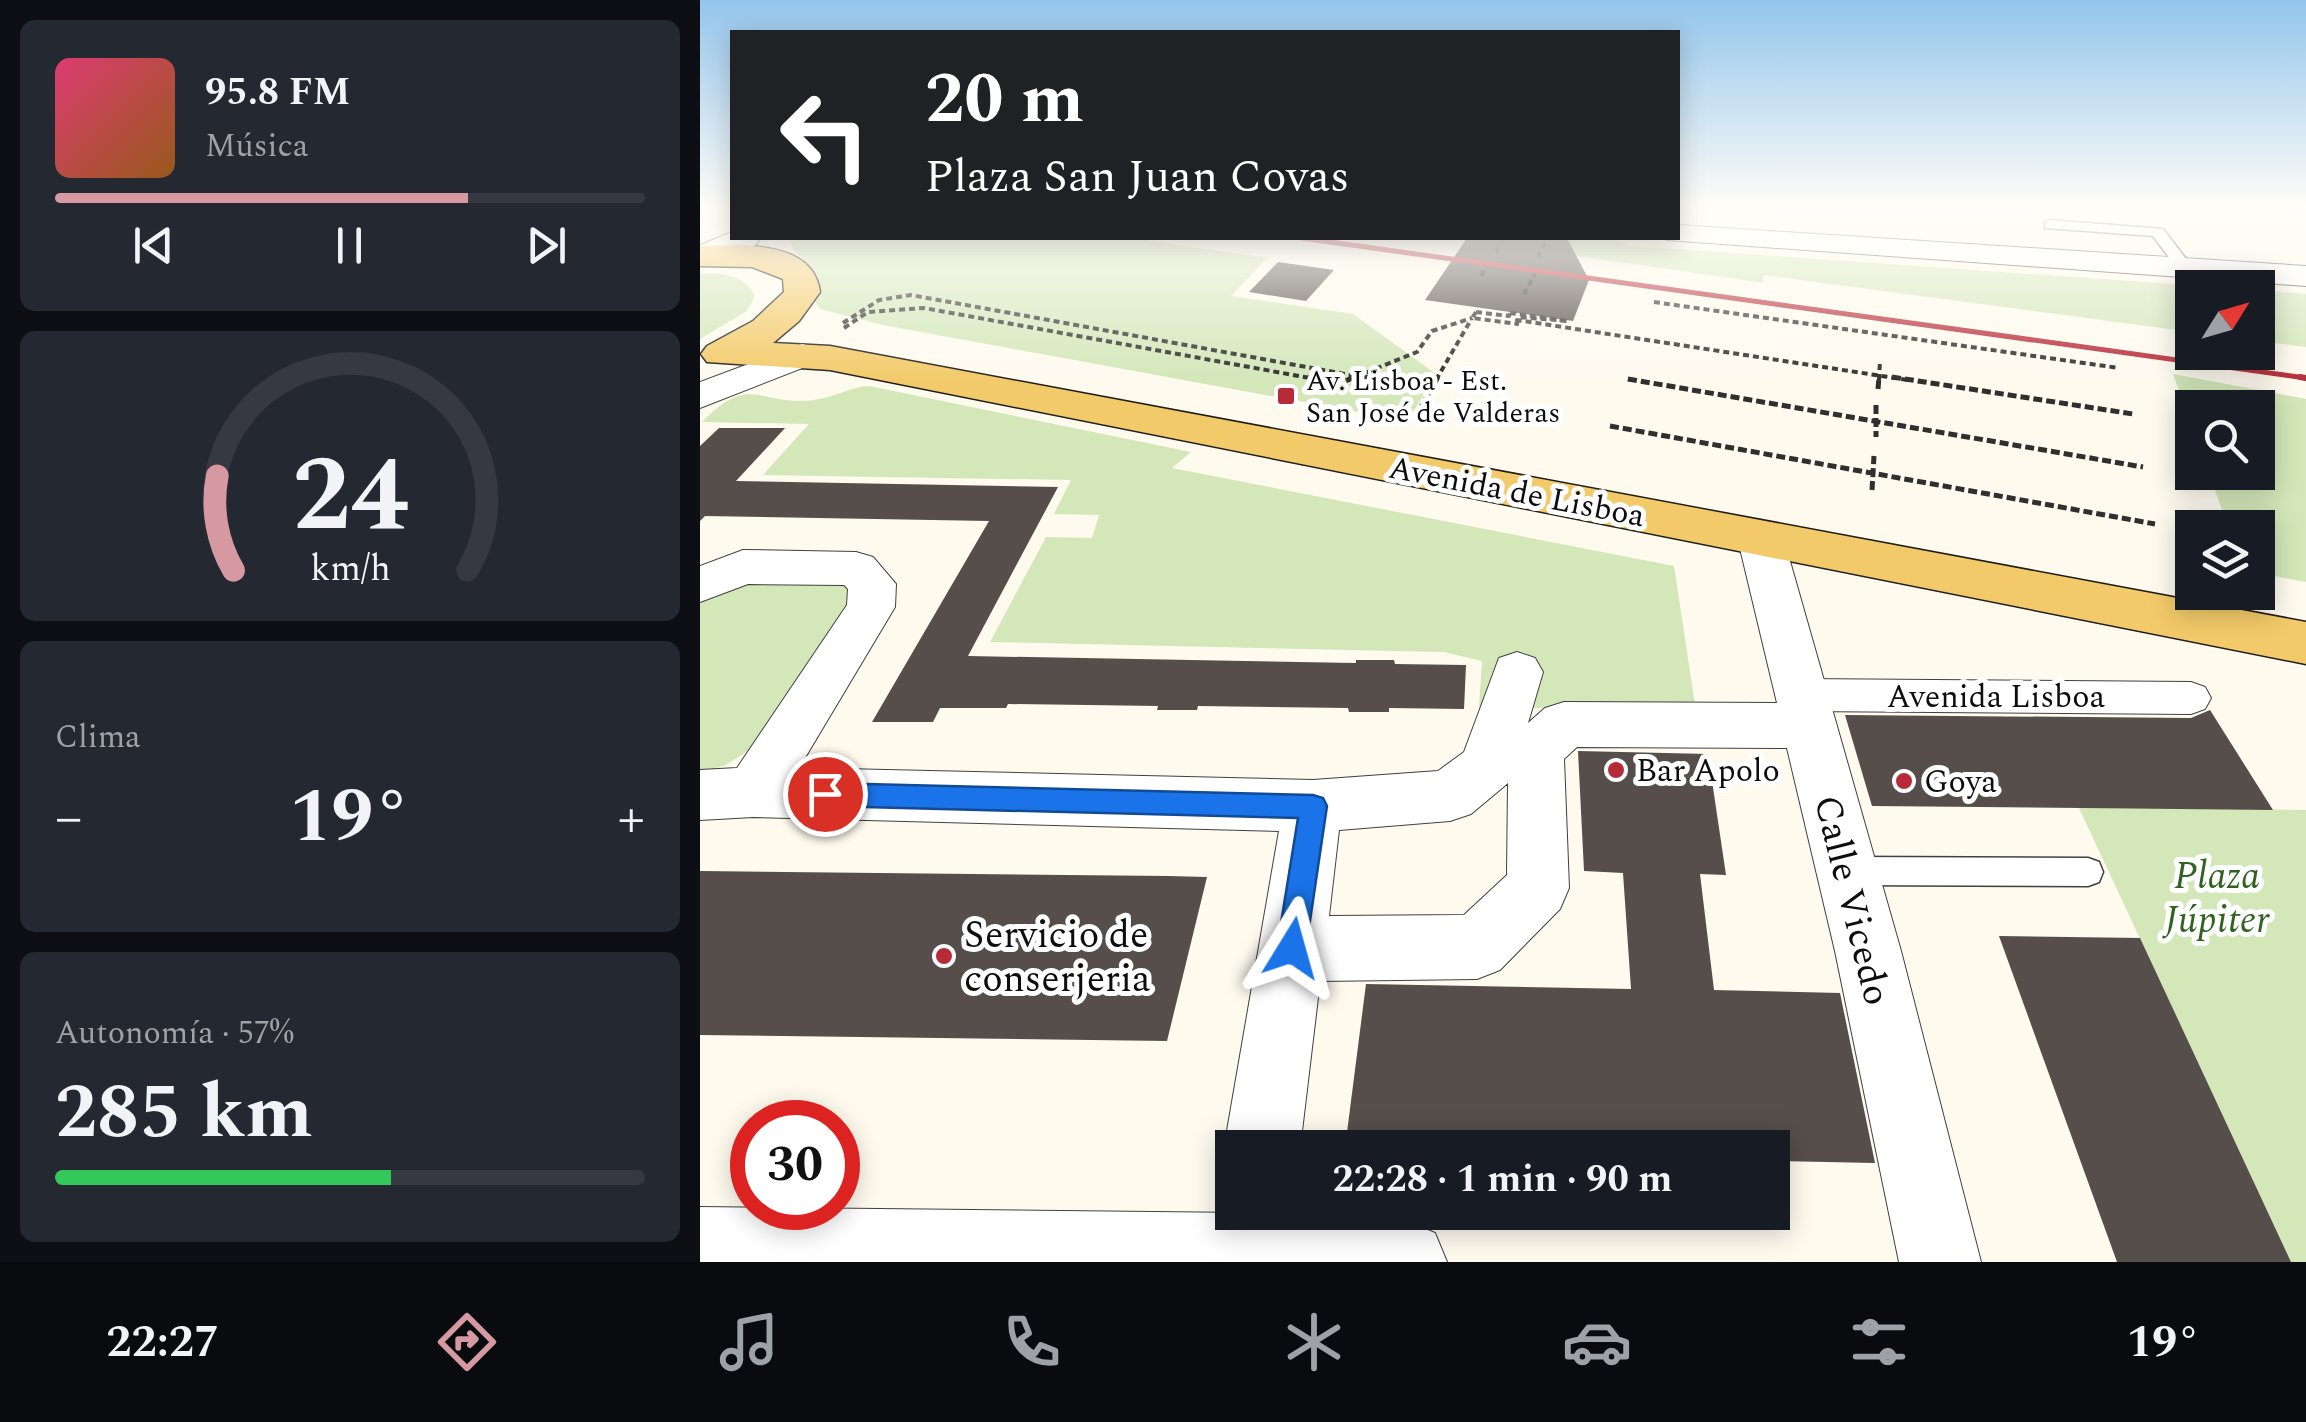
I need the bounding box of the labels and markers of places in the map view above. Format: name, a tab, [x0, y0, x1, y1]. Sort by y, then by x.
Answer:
place label: Av. Lisboa - Est. San José de Valderas	[1306, 360, 1560, 435]
marker: Av. Lisboa - Est. San José de Valderas	[1275, 385, 1297, 407]
place label: Bar Apolo	[1636, 747, 1780, 796]
pin	[783, 752, 868, 837]
place label: Goya	[1924, 758, 1997, 807]
marker: Bar Apolo	[1605, 759, 1627, 781]
marker: Goya	[1893, 770, 1915, 792]
place label: Servicio de conserjeria	[964, 907, 1151, 1009]
marker: Servicio de conserjeria	[933, 945, 955, 967]

